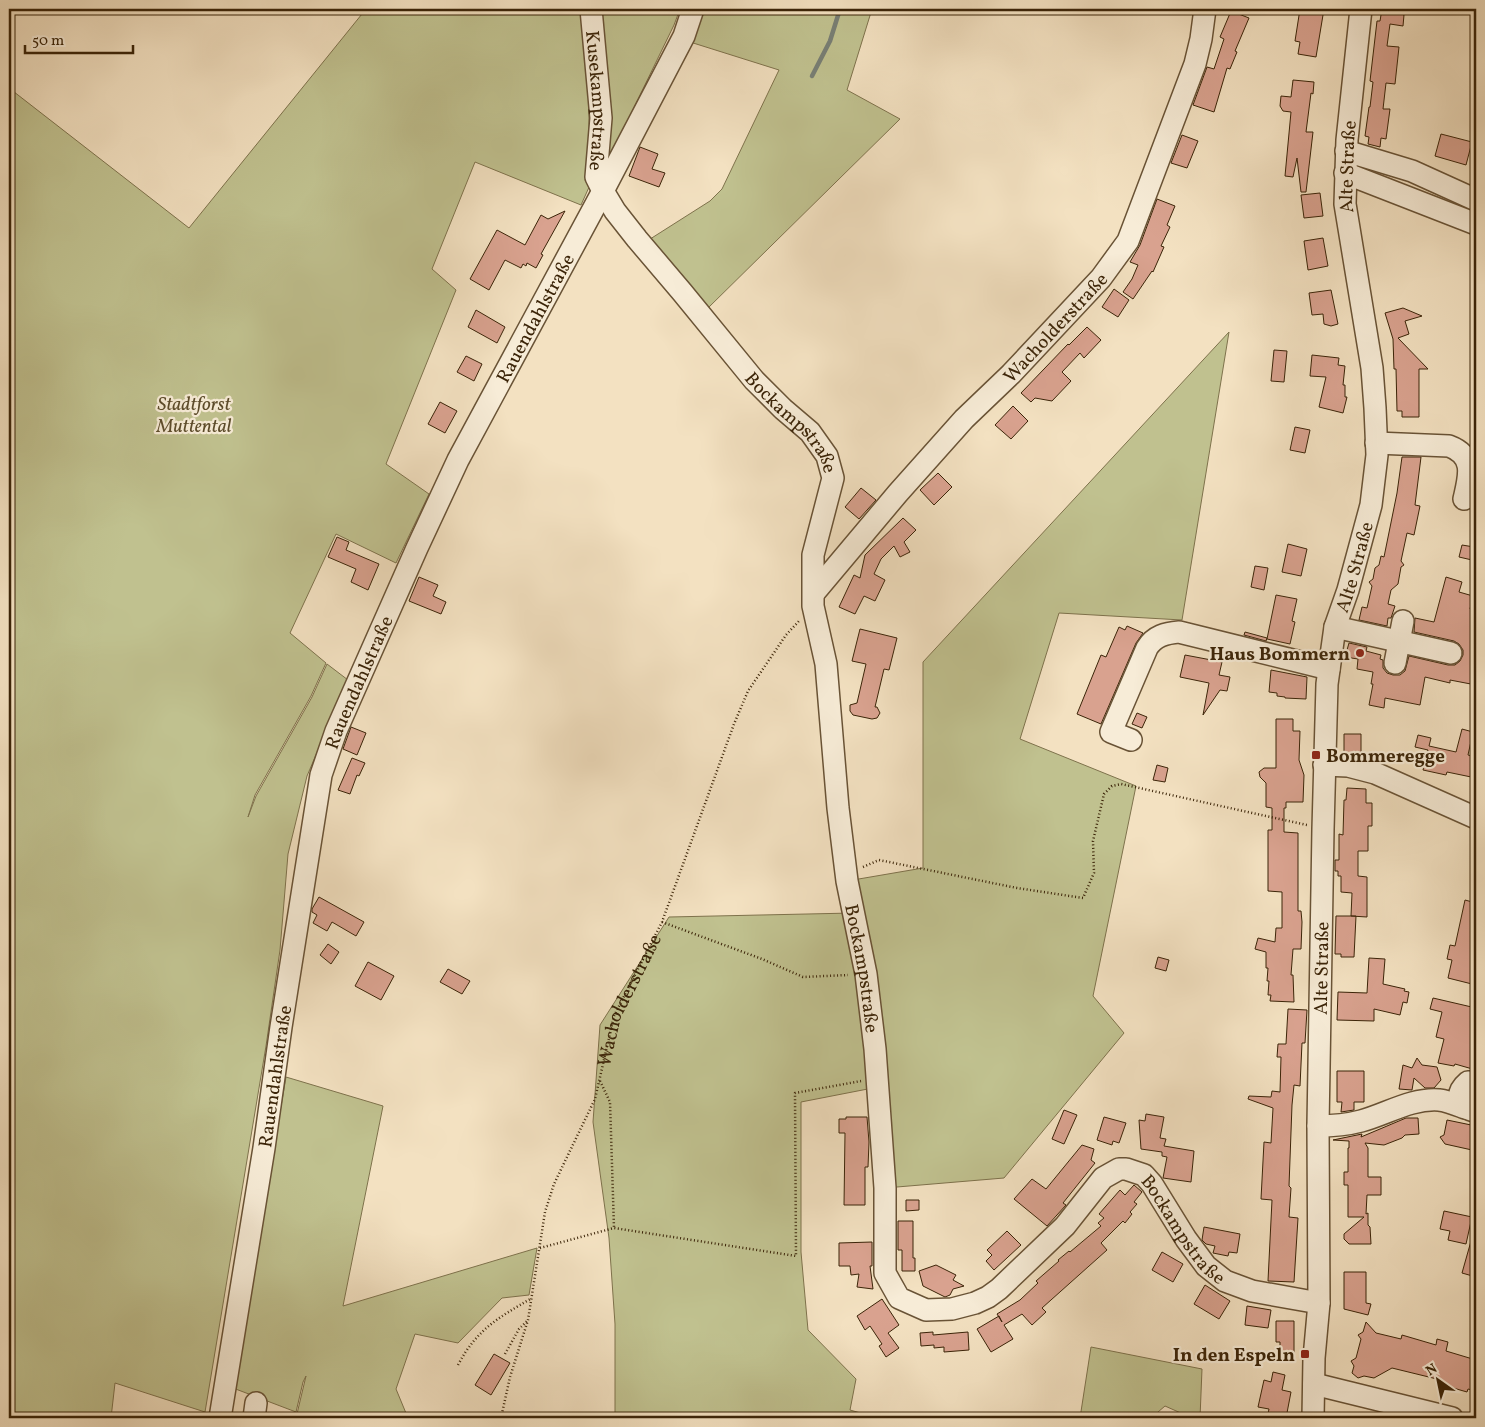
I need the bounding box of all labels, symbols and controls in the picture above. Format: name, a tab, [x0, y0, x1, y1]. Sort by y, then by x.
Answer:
scale bar	[25, 22, 132, 54]
street label: Kusekampstraße	[578, 29, 612, 172]
text: 50 m	[32, 31, 64, 52]
street label: Alte Straße	[1334, 119, 1364, 215]
street label: Rauendahlstraße	[491, 250, 582, 388]
street label: Wacholderstraße	[998, 268, 1115, 389]
street label: Bockampstraße	[738, 367, 842, 476]
park label: Stadtforst Muttental	[156, 392, 232, 440]
street label: Alte Straße	[1330, 519, 1381, 616]
street label: Rauendahlstraße	[320, 612, 400, 753]
place label: Haus Bommern	[1210, 642, 1350, 668]
marker: Haus Bommern	[1354, 647, 1366, 659]
place label: Bommeregge	[1326, 744, 1445, 770]
marker: Bommeregge	[1310, 749, 1322, 761]
street label: Bockampstraße	[837, 902, 884, 1034]
street label: Alte Straße	[1309, 921, 1336, 1015]
street label: Wacholderstraße	[592, 930, 669, 1069]
street label: Rauendahlstraße	[253, 1004, 299, 1149]
street label: Bockampstraße	[1134, 1169, 1230, 1291]
place label: In den Espeln	[1173, 1343, 1295, 1369]
marker: In den Espeln	[1299, 1348, 1311, 1360]
north arrow	[1412, 1354, 1462, 1404]
text: N	[1422, 1360, 1441, 1381]

